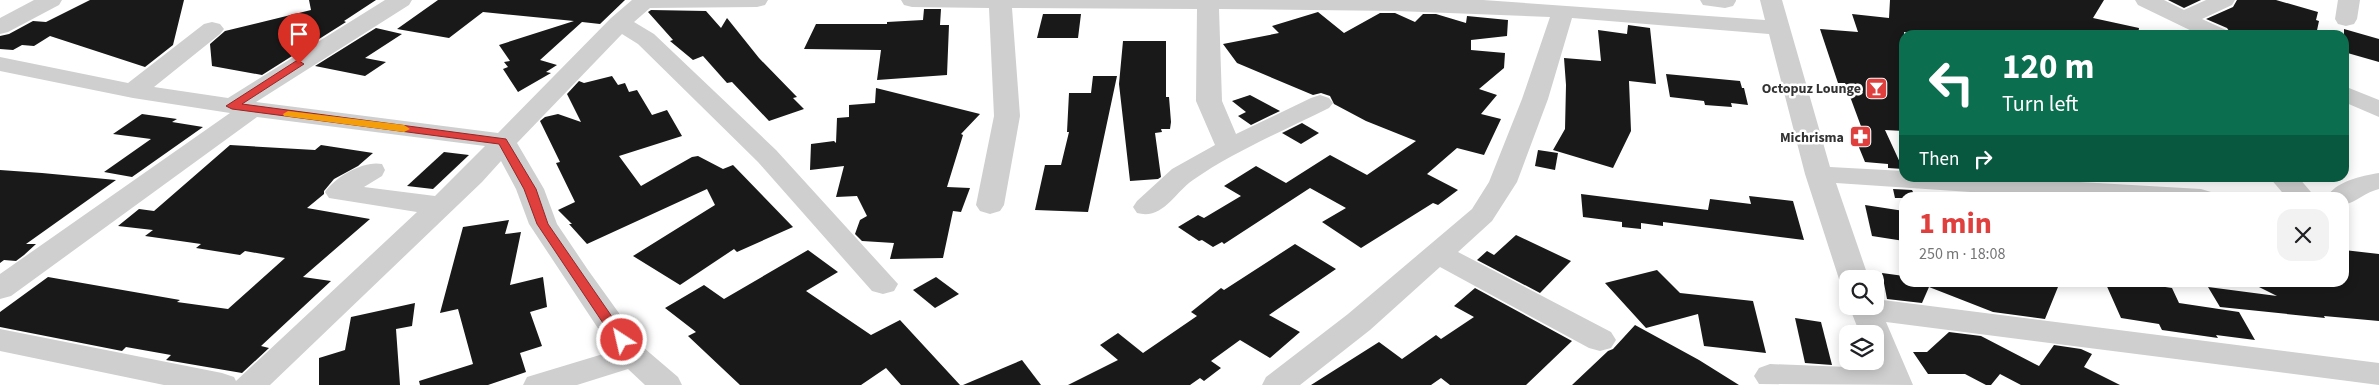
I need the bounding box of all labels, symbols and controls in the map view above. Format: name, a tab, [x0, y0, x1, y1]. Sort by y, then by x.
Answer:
pin	[278, 13, 320, 64]
icon: arrive	[285, 20, 313, 48]
text: 120 m	[2002, 42, 2094, 92]
icon: left	[1919, 50, 1984, 115]
bar icon: Octopuz Lounge	[1865, 76, 1889, 100]
place label: Octopuz Lounge	[1762, 79, 1861, 99]
text: Turn left	[2002, 88, 2078, 120]
pharmacy icon: Michrisma	[1848, 125, 1872, 149]
place label: Michrisma	[1780, 128, 1844, 148]
icon: right	[1969, 145, 1997, 173]
text: Then	[1919, 146, 1959, 173]
text: 1 min	[1919, 202, 1992, 245]
button: close	[2277, 209, 2329, 261]
text: 250 m · 18:08	[1919, 243, 2006, 265]
map controls	[1839, 270, 1884, 370]
button: search	[1839, 270, 1884, 315]
position arrow	[595, 313, 647, 365]
button: layers	[1839, 325, 1884, 370]

